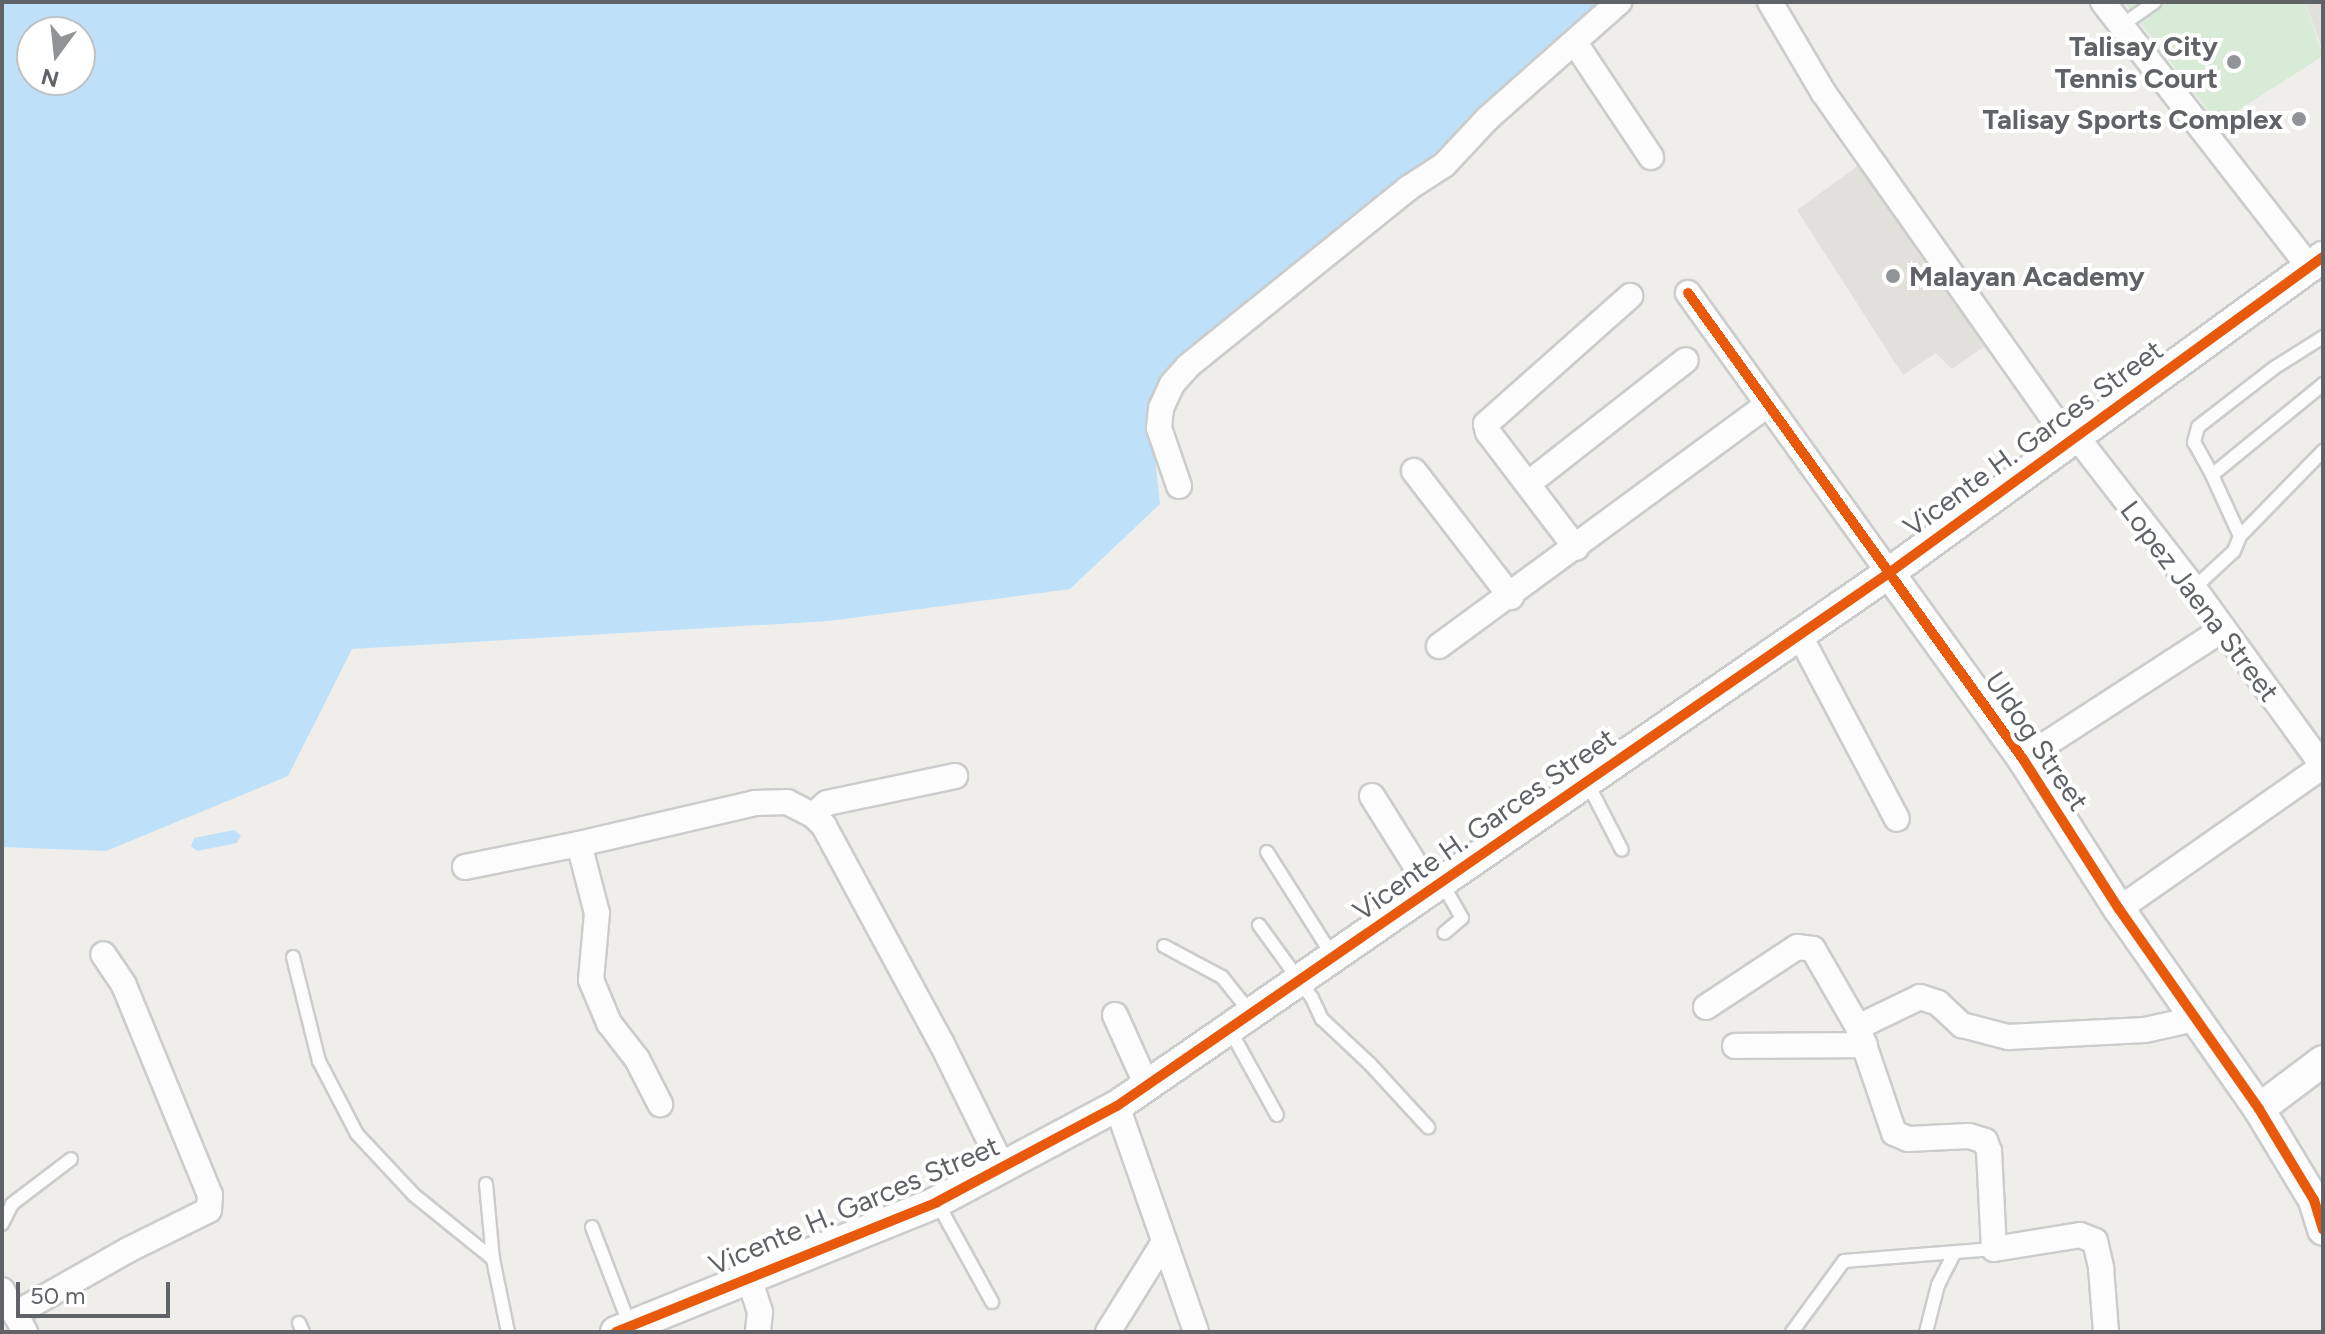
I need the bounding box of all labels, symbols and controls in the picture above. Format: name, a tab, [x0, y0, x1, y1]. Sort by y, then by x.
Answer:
north arrow	[16, 16, 96, 96]
place label: Talisay City Tennis Court	[2055, 29, 2218, 95]
marker: Talisay City Tennis Court	[2225, 53, 2243, 71]
text: N	[38, 62, 62, 93]
place label: Talisay Sports Complex	[1983, 102, 2283, 136]
marker: Talisay Sports Complex	[2290, 110, 2308, 128]
place label: Malayan Academy	[1909, 259, 2145, 293]
marker: Malayan Academy	[1884, 267, 1902, 285]
street label: Vicente H. Garces Street	[1897, 333, 2169, 543]
street label: Lopez Jaena Street	[2114, 494, 2286, 708]
street label: Uldog Street	[1978, 665, 2096, 817]
street label: Vicente H. Garces Street	[1346, 721, 1622, 927]
street label: Vicente H. Garces Street	[704, 1129, 1004, 1281]
scale bar	[20, 1266, 174, 1316]
text: 50 m	[30, 1281, 86, 1310]

